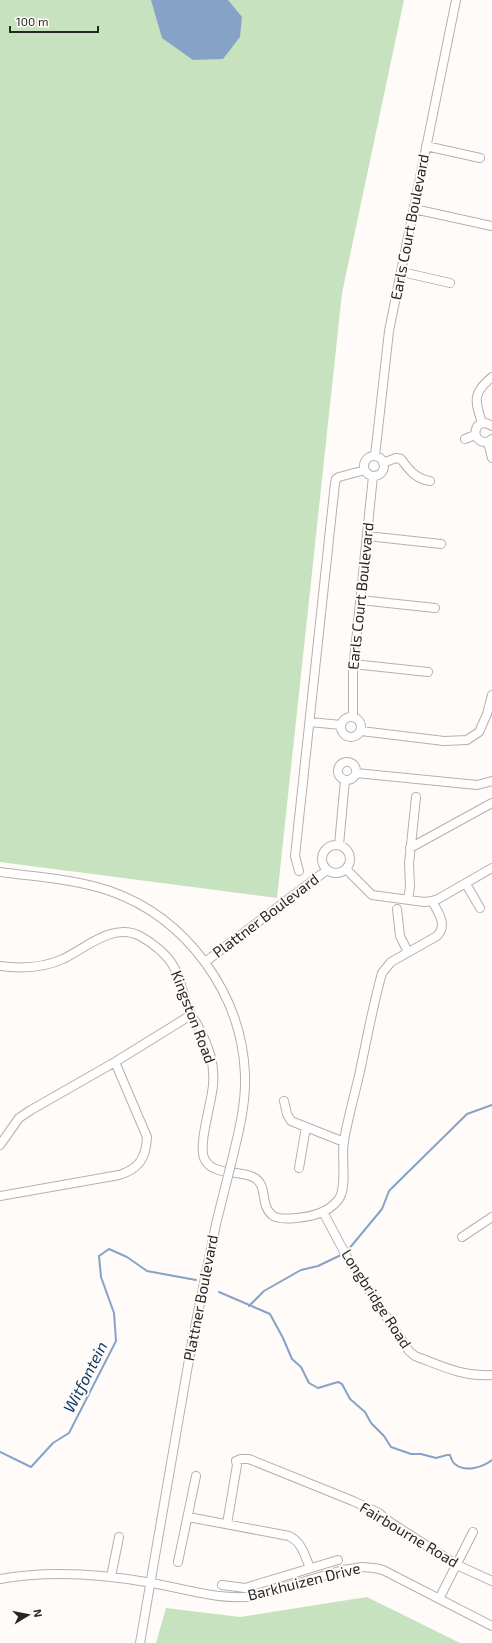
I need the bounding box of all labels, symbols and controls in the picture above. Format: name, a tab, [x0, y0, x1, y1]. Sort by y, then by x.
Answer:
scale bar	[10, 8, 98, 34]
text: 100 m	[16, 14, 48, 28]
street label: Earls Court Boulevard	[386, 152, 432, 301]
street label: Earls Court Boulevard	[343, 521, 377, 671]
street label: Plattner Boulevard	[209, 869, 322, 961]
street label: Kingston Road	[168, 968, 220, 1066]
street label: Plattner Boulevard	[179, 1233, 221, 1362]
street label: Longbridge Road	[338, 1246, 416, 1351]
water label: Witfontein	[59, 1338, 111, 1415]
street label: Fairbourne Road	[357, 1498, 462, 1571]
street label: Barkhuizen Drive	[246, 1558, 362, 1604]
north arrow	[8, 1595, 48, 1635]
text: N	[31, 1608, 45, 1618]

